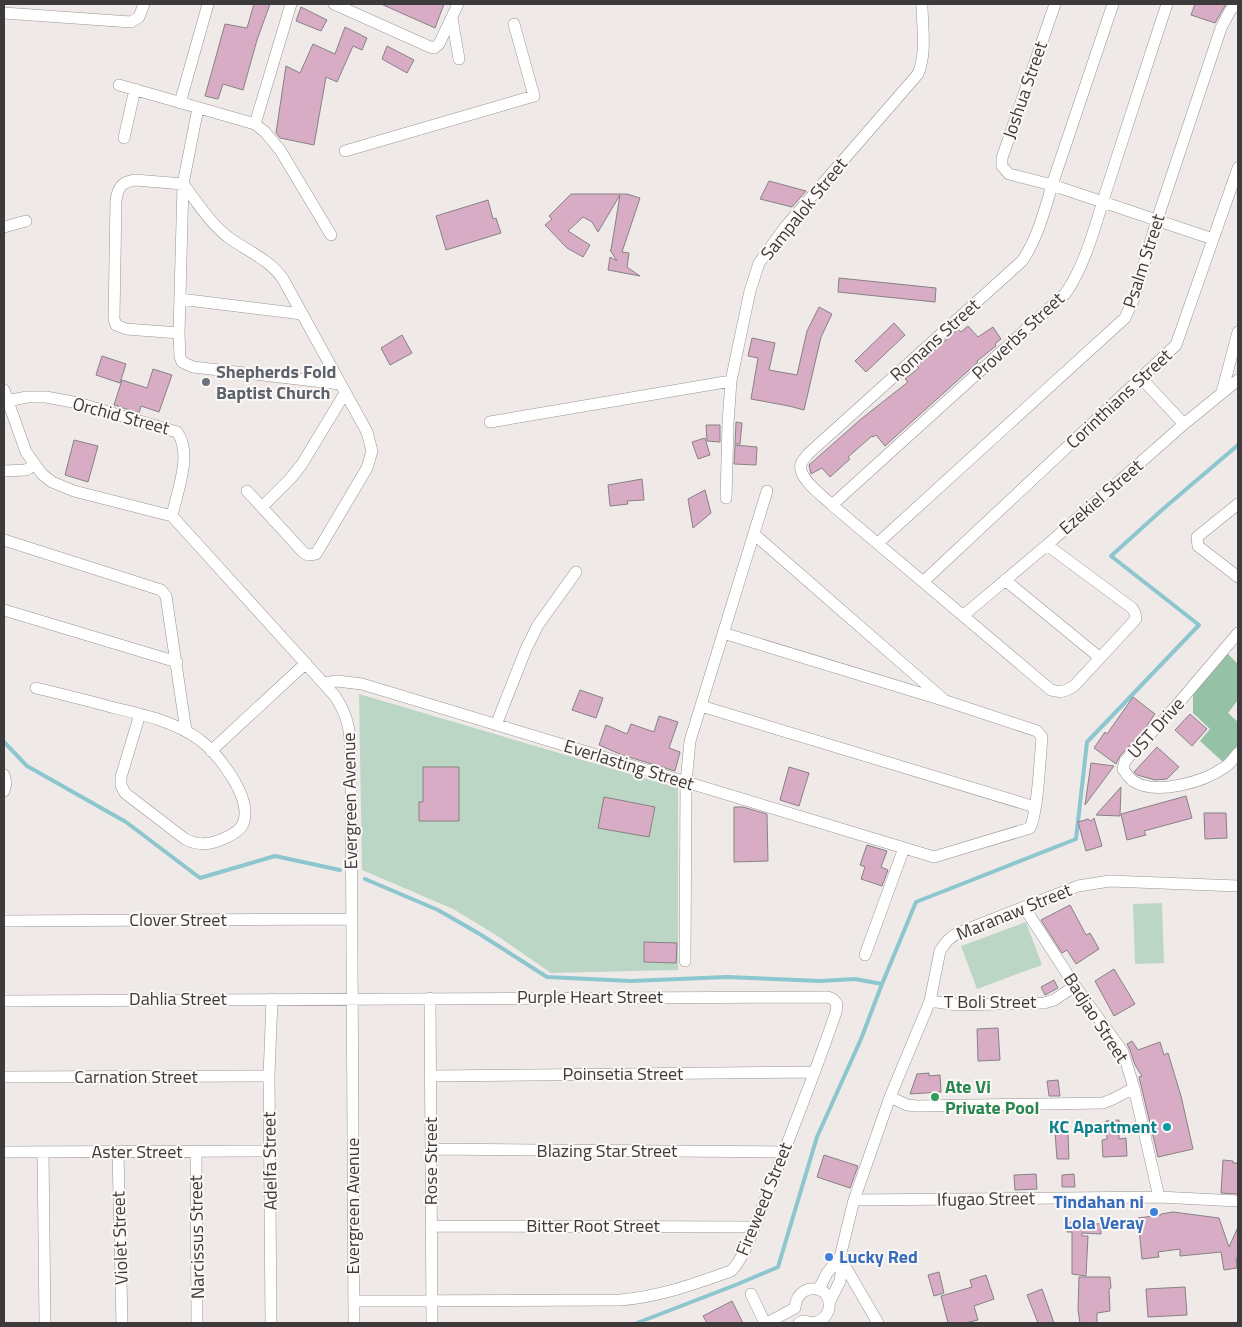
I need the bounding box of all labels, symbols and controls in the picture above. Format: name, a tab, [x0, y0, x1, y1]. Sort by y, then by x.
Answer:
street label: Joshua Street	[995, 37, 1054, 142]
street label: Sampalok Street	[754, 151, 854, 266]
street label: Psalm Street	[1116, 210, 1172, 311]
street label: Proverbs Street	[965, 285, 1071, 386]
street label: Romans Street	[884, 291, 986, 387]
street label: Corinthians Street	[1060, 342, 1178, 455]
place label: Shepherds Fold Baptist Church	[216, 358, 336, 406]
marker: Shepherds Fold Baptist Church	[200, 376, 212, 388]
street label: Orchid Street	[70, 390, 173, 442]
street label: Ezekiel Street	[1053, 452, 1149, 541]
street label: UST Drive	[1121, 691, 1190, 764]
street label: Evergreen Avenue	[335, 732, 364, 870]
street label: Everlasting Street	[561, 732, 698, 797]
street label: Maranaw Street	[952, 876, 1076, 947]
street label: Clover Street	[129, 906, 227, 933]
street label: Badjao Street	[1057, 967, 1136, 1069]
street label: Purple Heart Street	[517, 983, 664, 1010]
street label: Dahlia Street	[129, 985, 228, 1012]
street label: T Boli Street	[944, 988, 1037, 1015]
street label: Poinsetia Street	[563, 1060, 684, 1087]
street label: Carnation Street	[74, 1063, 198, 1090]
place label: Ate Vi Private Pool	[945, 1073, 1039, 1121]
marker: Ate Vi Private Pool	[929, 1091, 941, 1103]
street label: Adelfa Street	[255, 1111, 284, 1211]
place label: KC Apartment	[1049, 1113, 1157, 1140]
street label: Rose Street	[417, 1116, 444, 1205]
marker: KC Apartment	[1161, 1121, 1173, 1133]
street label: Blazing Star Street	[537, 1137, 678, 1164]
street label: Fireweed Street	[729, 1137, 799, 1260]
street label: Aster Street	[91, 1138, 183, 1165]
street label: Evergreen Avenue	[339, 1138, 366, 1274]
street label: Narcissus Street	[182, 1174, 211, 1299]
street label: Ifugao Street	[937, 1184, 1036, 1213]
place label: Tindahan ni Lola Veray	[1053, 1188, 1144, 1236]
street label: Violet Street	[104, 1190, 135, 1285]
marker: Tindahan ni Lola Veray	[1148, 1206, 1160, 1218]
street label: Bitter Root Street	[526, 1212, 660, 1239]
place label: Lucky Red	[839, 1243, 918, 1270]
marker: Lucky Red	[823, 1251, 835, 1263]

